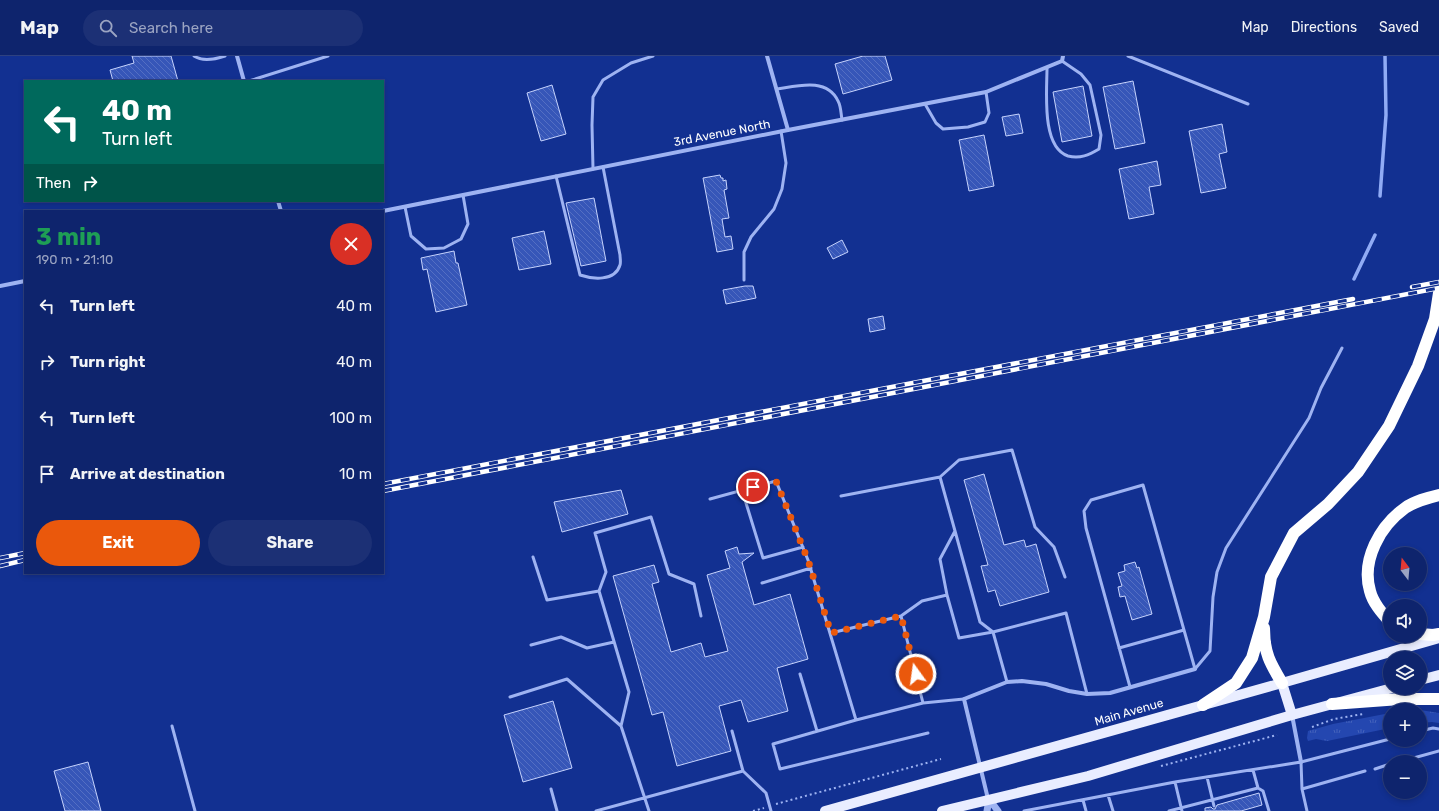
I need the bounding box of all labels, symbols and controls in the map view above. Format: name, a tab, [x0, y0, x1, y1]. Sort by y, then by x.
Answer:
search box	[83, 10, 363, 46]
text: Map	[20, 16, 59, 39]
icon: search	[97, 17, 119, 39]
text: Search here	[129, 19, 213, 37]
text: Map	[1242, 19, 1269, 36]
text: Directions	[1291, 19, 1357, 36]
text: Saved	[1379, 19, 1419, 36]
text: 40 m	[102, 94, 172, 127]
icon: left	[36, 96, 88, 148]
street label: 3rd Avenue North	[672, 117, 772, 149]
text: Turn left	[102, 128, 172, 150]
icon: right	[79, 172, 101, 194]
text: Then	[36, 174, 71, 192]
text: 3 min	[36, 223, 101, 251]
button: close	[330, 223, 372, 265]
text: 190 m · 21:10	[36, 252, 113, 267]
icon: left	[36, 295, 58, 317]
text: Turn left	[70, 297, 135, 315]
text: 40 m	[336, 297, 372, 315]
icon: right	[36, 351, 58, 373]
text: Turn right	[70, 353, 145, 371]
text: 40 m	[336, 353, 372, 371]
icon: left	[36, 407, 58, 429]
text: Turn left	[70, 409, 135, 427]
text: 100 m	[330, 409, 372, 427]
icon: arrive	[36, 463, 58, 485]
text: Arrive at destination	[70, 465, 225, 483]
text: 10 m	[339, 465, 372, 483]
pin	[736, 470, 770, 504]
icon: arrive	[742, 476, 764, 498]
button: Exit	[36, 520, 200, 566]
button: Share	[208, 520, 372, 566]
north arrow	[1383, 547, 1427, 591]
map controls	[1383, 547, 1427, 799]
button: sound	[1383, 599, 1427, 643]
button: layers	[1383, 651, 1427, 695]
position arrow	[895, 653, 937, 695]
street label: Main Avenue	[1093, 695, 1165, 729]
button: +	[1383, 703, 1427, 747]
button: −	[1383, 755, 1427, 799]

